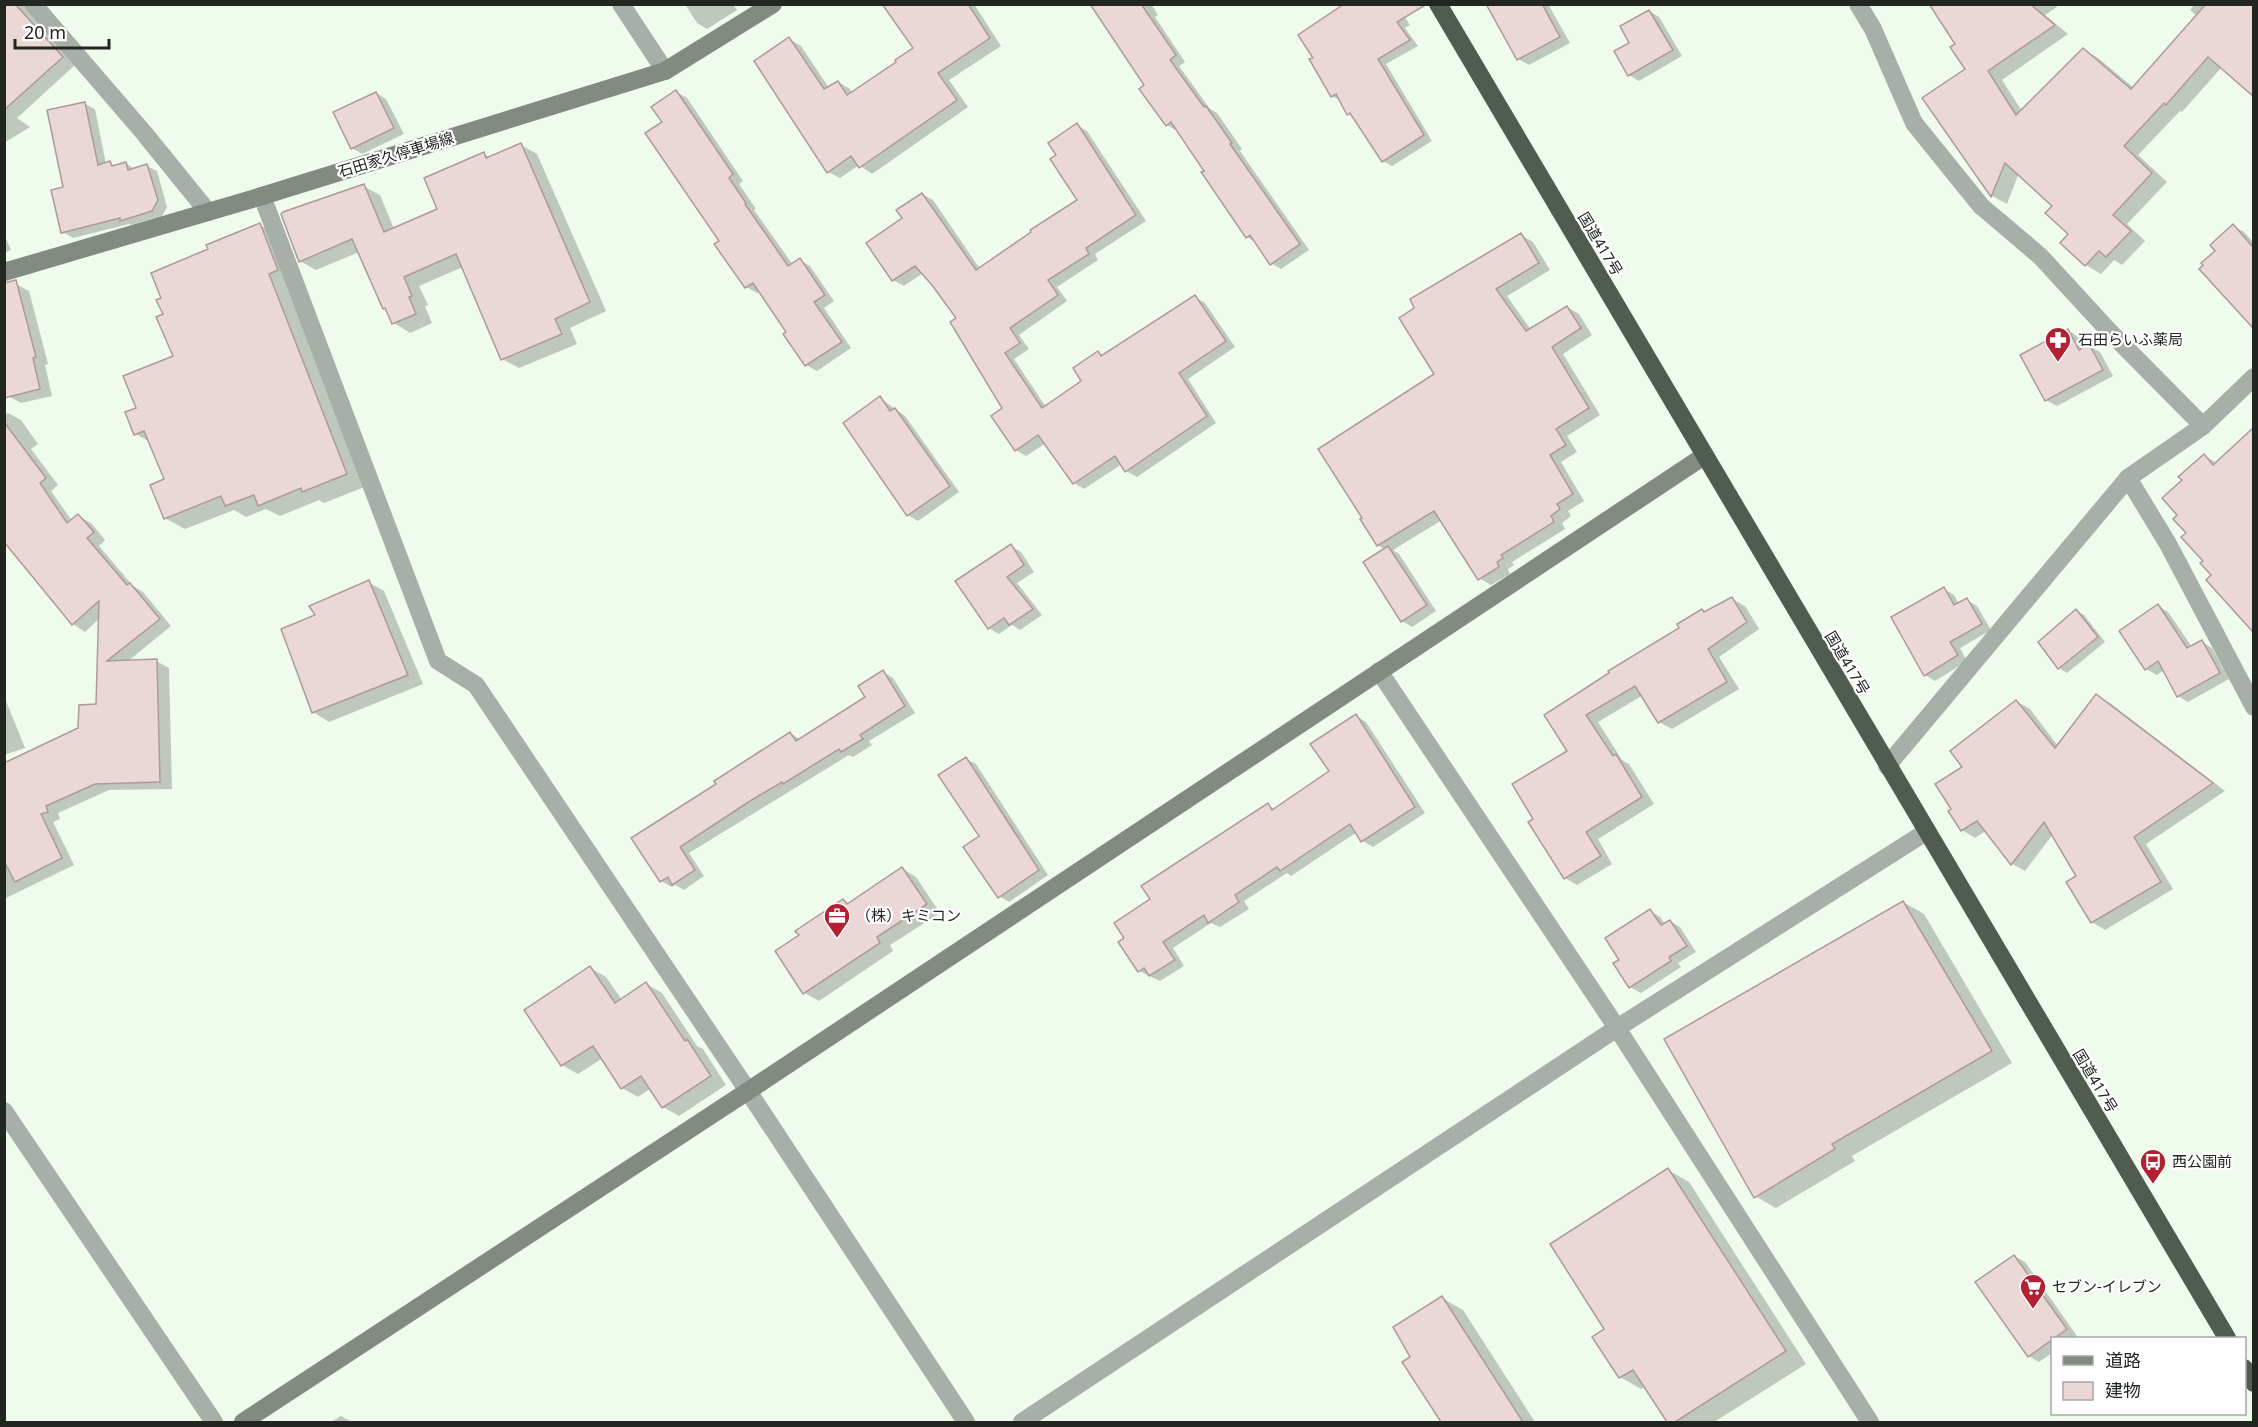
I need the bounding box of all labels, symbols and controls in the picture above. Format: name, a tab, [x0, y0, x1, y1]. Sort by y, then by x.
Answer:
scale bar	[15, 12, 110, 50]
text: 20 m	[24, 20, 66, 44]
street label: 石田家久停車場線	[335, 127, 456, 181]
street label: 国道417号	[1574, 208, 1628, 279]
pharmacy icon: 石田らいふ薬局	[2043, 325, 2073, 363]
place label: 石田らいふ薬局	[2078, 329, 2183, 349]
street label: 国道417号	[1821, 627, 1875, 698]
office icon: （株）キミコン	[822, 901, 852, 939]
place label: （株）キミコン	[856, 905, 961, 925]
street label: 国道417号	[2069, 1045, 2123, 1116]
bus stop icon: 西公園前	[2138, 1147, 2168, 1185]
place label: 西公園前	[2172, 1151, 2232, 1171]
supermarket icon: セブン-イレブン	[2018, 1272, 2048, 1310]
place label: セブン-イレブン	[2052, 1276, 2162, 1296]
legend	[2051, 1337, 2246, 1415]
text: 道路	[2105, 1348, 2141, 1372]
text: 建物	[2105, 1378, 2141, 1402]

